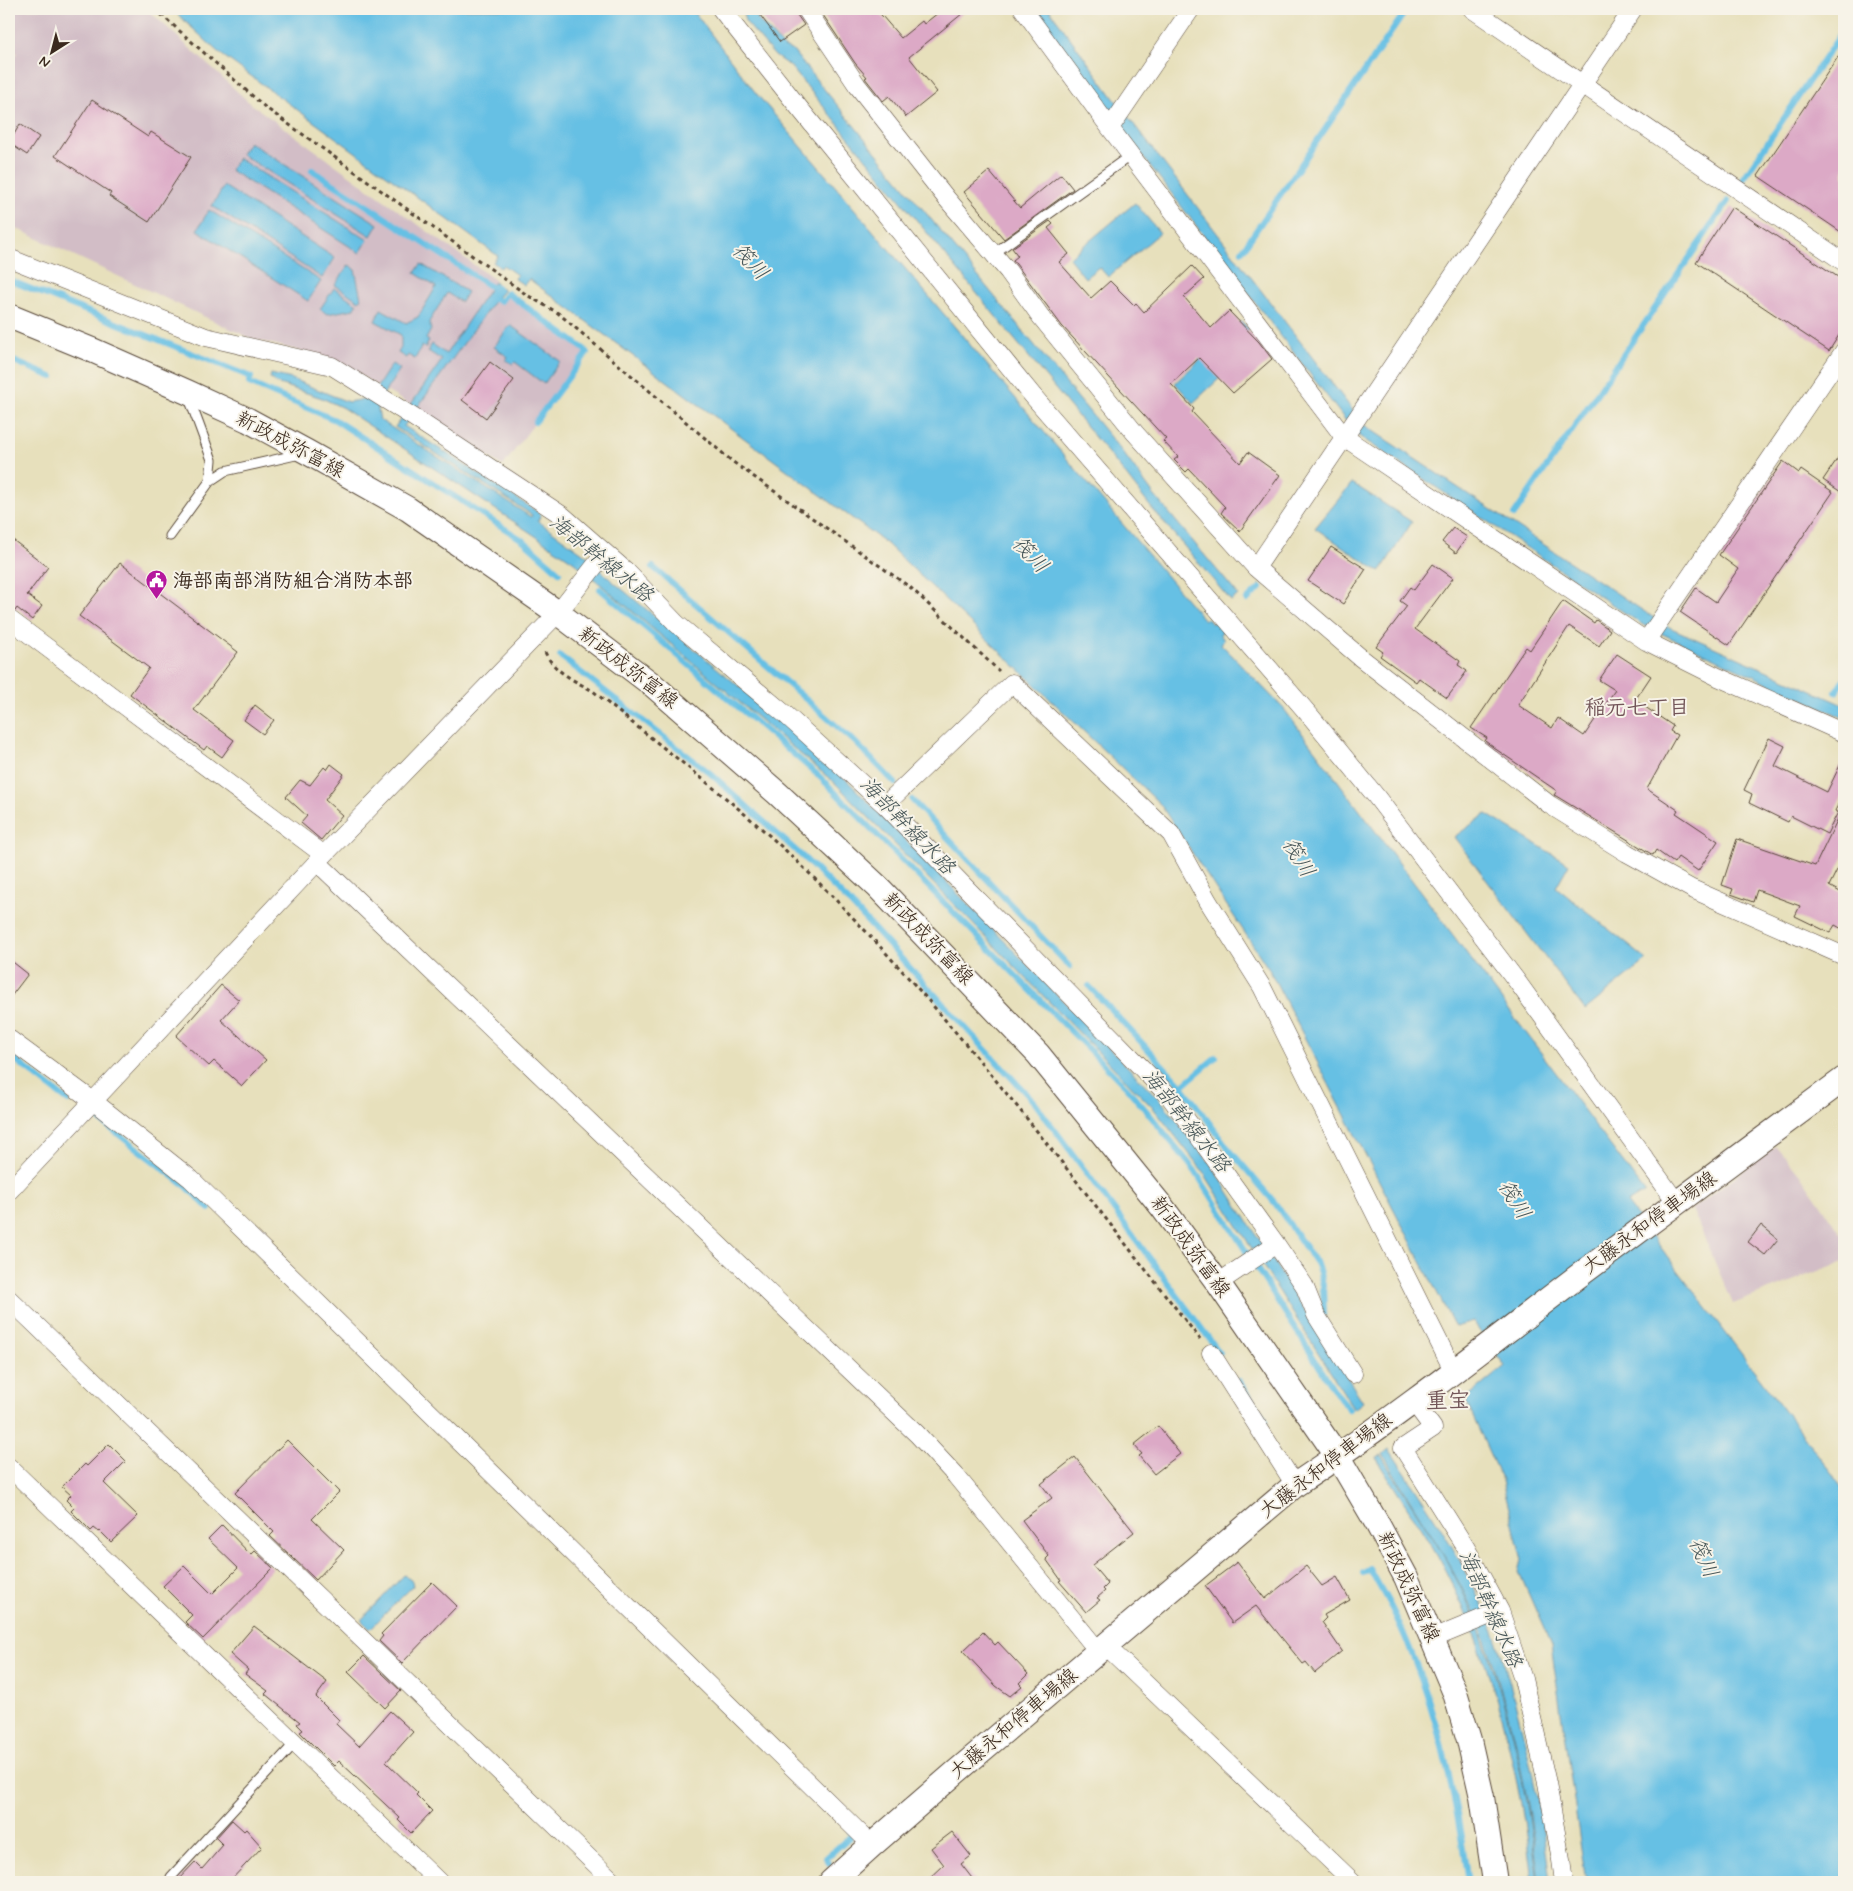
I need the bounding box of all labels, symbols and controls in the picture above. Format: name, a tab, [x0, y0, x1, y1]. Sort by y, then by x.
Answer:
north arrow	[28, 28, 78, 78]
text: N	[36, 52, 54, 72]
water label: 筏川	[725, 237, 775, 287]
street label: 新政成弥富線	[231, 405, 349, 485]
water label: 海部幹線水路	[543, 508, 660, 610]
water label: 筏川	[1005, 530, 1055, 580]
place label: 海部南部消防組合消防本部	[173, 568, 413, 595]
public building icon: 海部南部消防組合消防本部	[145, 569, 169, 600]
street label: 新政成弥富線	[572, 620, 684, 716]
district label: 稲元七丁目	[1585, 694, 1690, 722]
water label: 海部幹線水路	[853, 771, 962, 882]
water label: 筏川	[1275, 833, 1321, 883]
street label: 新政成弥富線	[877, 886, 979, 992]
water label: 海部幹線水路	[1135, 1063, 1237, 1180]
street label: 大藤永和停車場線	[1577, 1165, 1723, 1281]
water label: 筏川	[1491, 1175, 1537, 1225]
street label: 新政成弥富線	[1144, 1191, 1236, 1303]
district label: 重宝	[1426, 1387, 1470, 1415]
street label: 大藤永和停車場線	[1254, 1407, 1398, 1525]
street label: 新政成弥富線	[1370, 1527, 1446, 1647]
water label: 筏川	[1681, 1533, 1725, 1583]
water label: 海部幹線水路	[1452, 1546, 1529, 1673]
street label: 大藤永和停車場線	[944, 1662, 1084, 1786]

